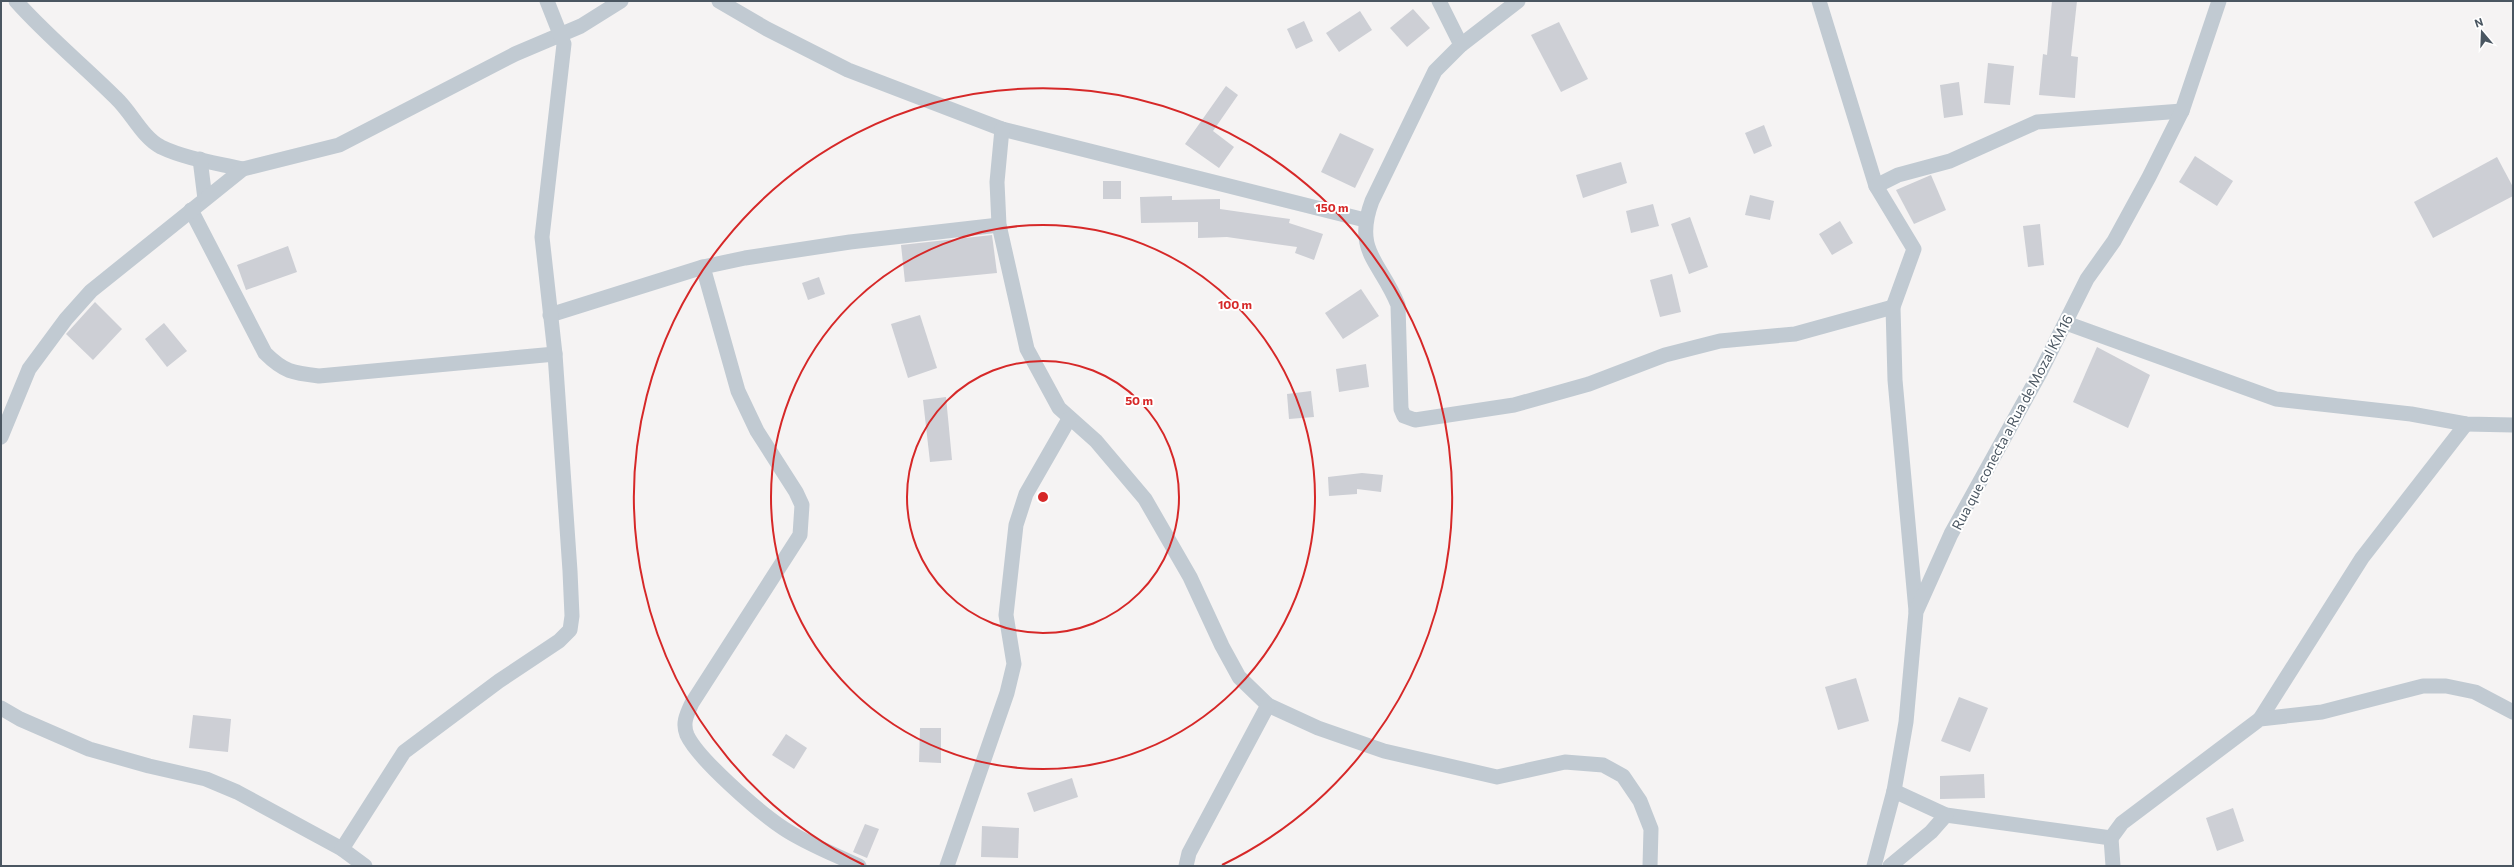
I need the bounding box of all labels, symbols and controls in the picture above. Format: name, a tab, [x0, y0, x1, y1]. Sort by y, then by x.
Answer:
north arrow	[2462, 12, 2502, 52]
text: N	[2473, 15, 2485, 30]
text: 150 m	[1315, 200, 1349, 214]
text: 100 m	[1218, 297, 1252, 311]
street label: Rua que conecta a Rua de Mozal KM16	[1948, 311, 2076, 533]
text: 50 m	[1125, 393, 1153, 407]
centre of rings	[1036, 490, 1050, 504]

